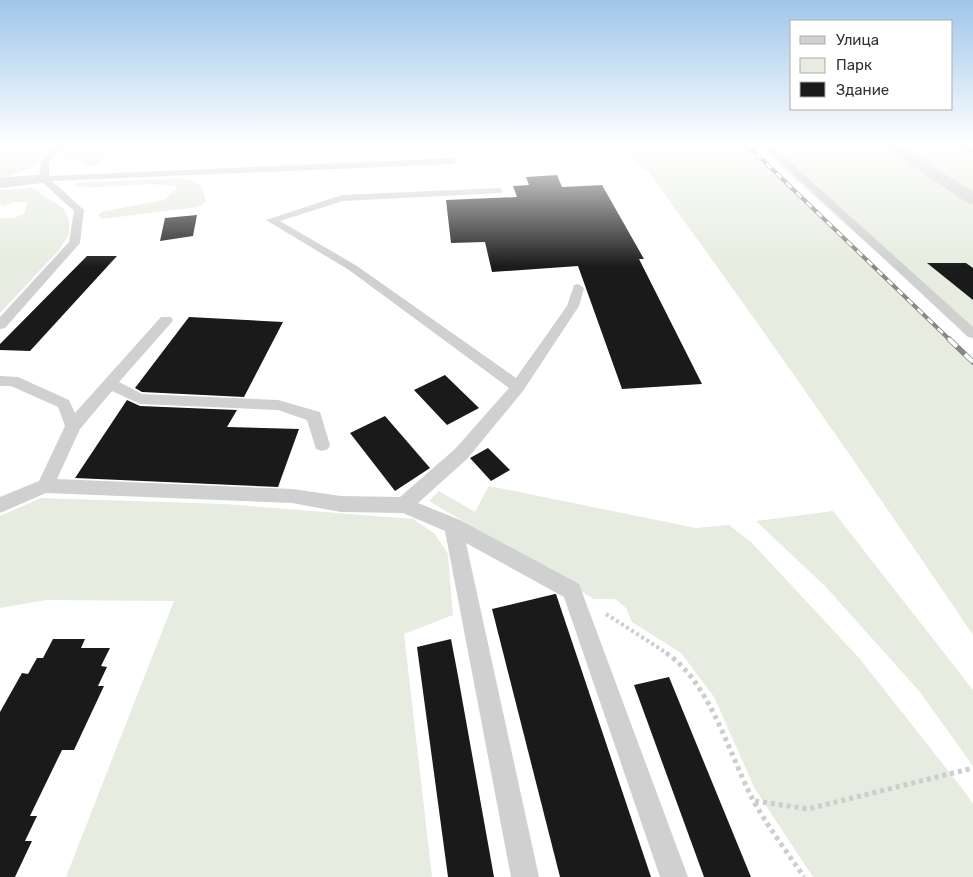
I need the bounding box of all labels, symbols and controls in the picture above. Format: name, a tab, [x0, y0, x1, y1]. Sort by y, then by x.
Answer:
legend	[790, 20, 953, 110]
text: Улица	[836, 31, 879, 49]
text: Парк	[836, 56, 872, 74]
text: Здание	[836, 81, 889, 99]

